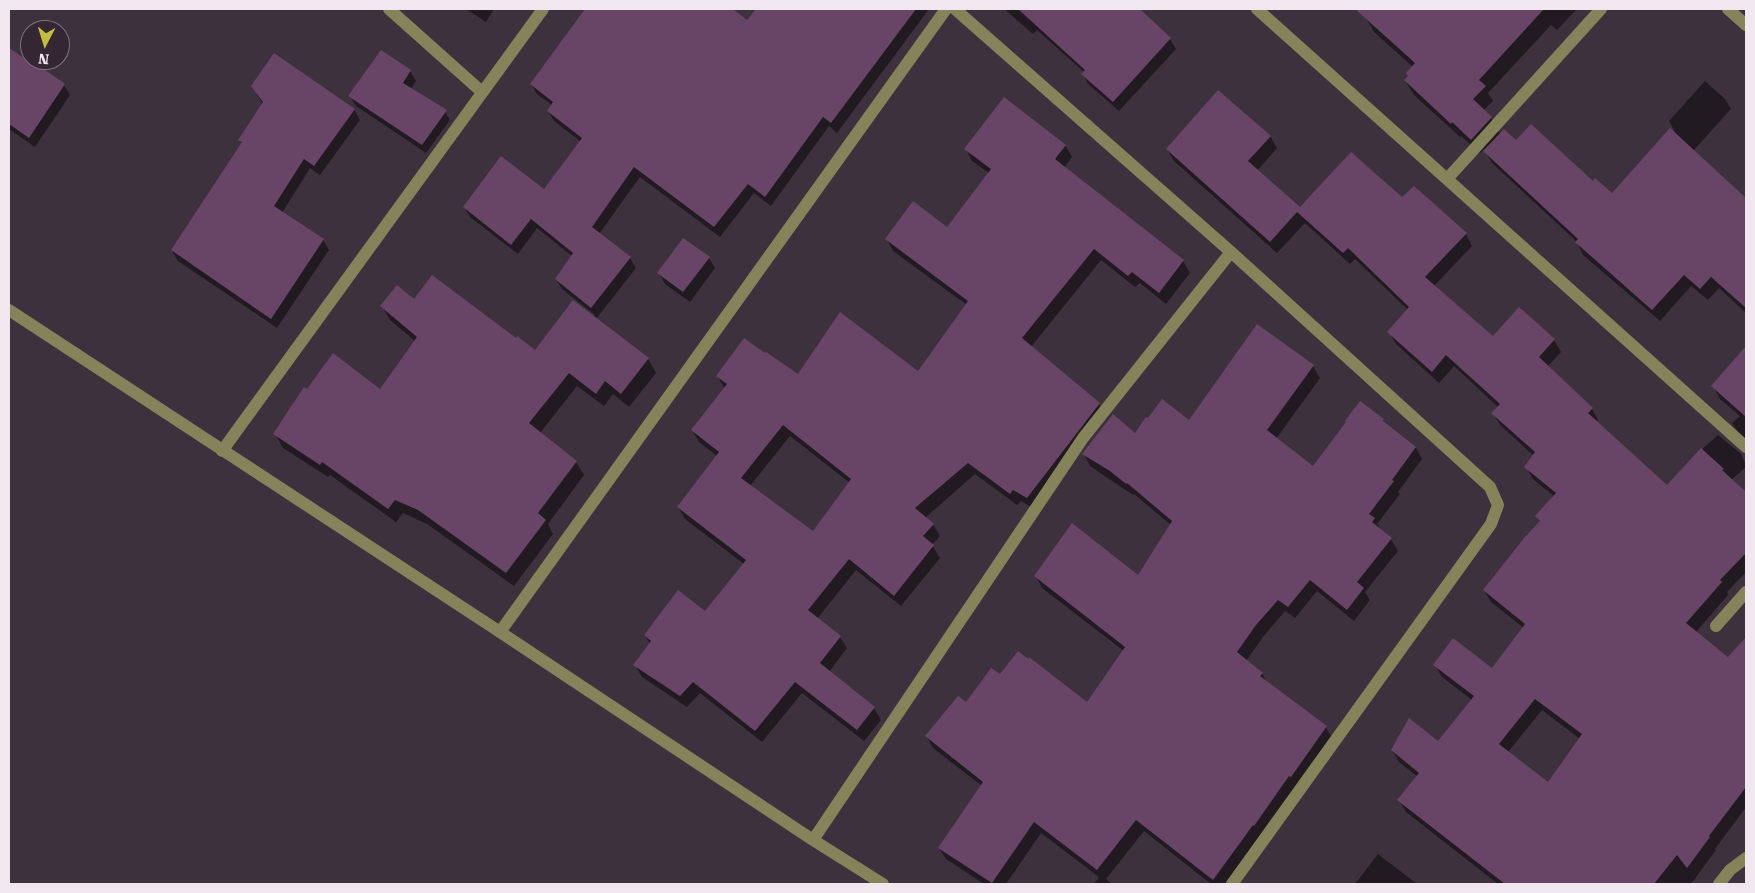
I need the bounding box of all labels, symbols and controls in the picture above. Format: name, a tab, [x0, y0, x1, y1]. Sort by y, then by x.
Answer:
north arrow	[20, 20, 70, 70]
text: N	[38, 51, 50, 67]

